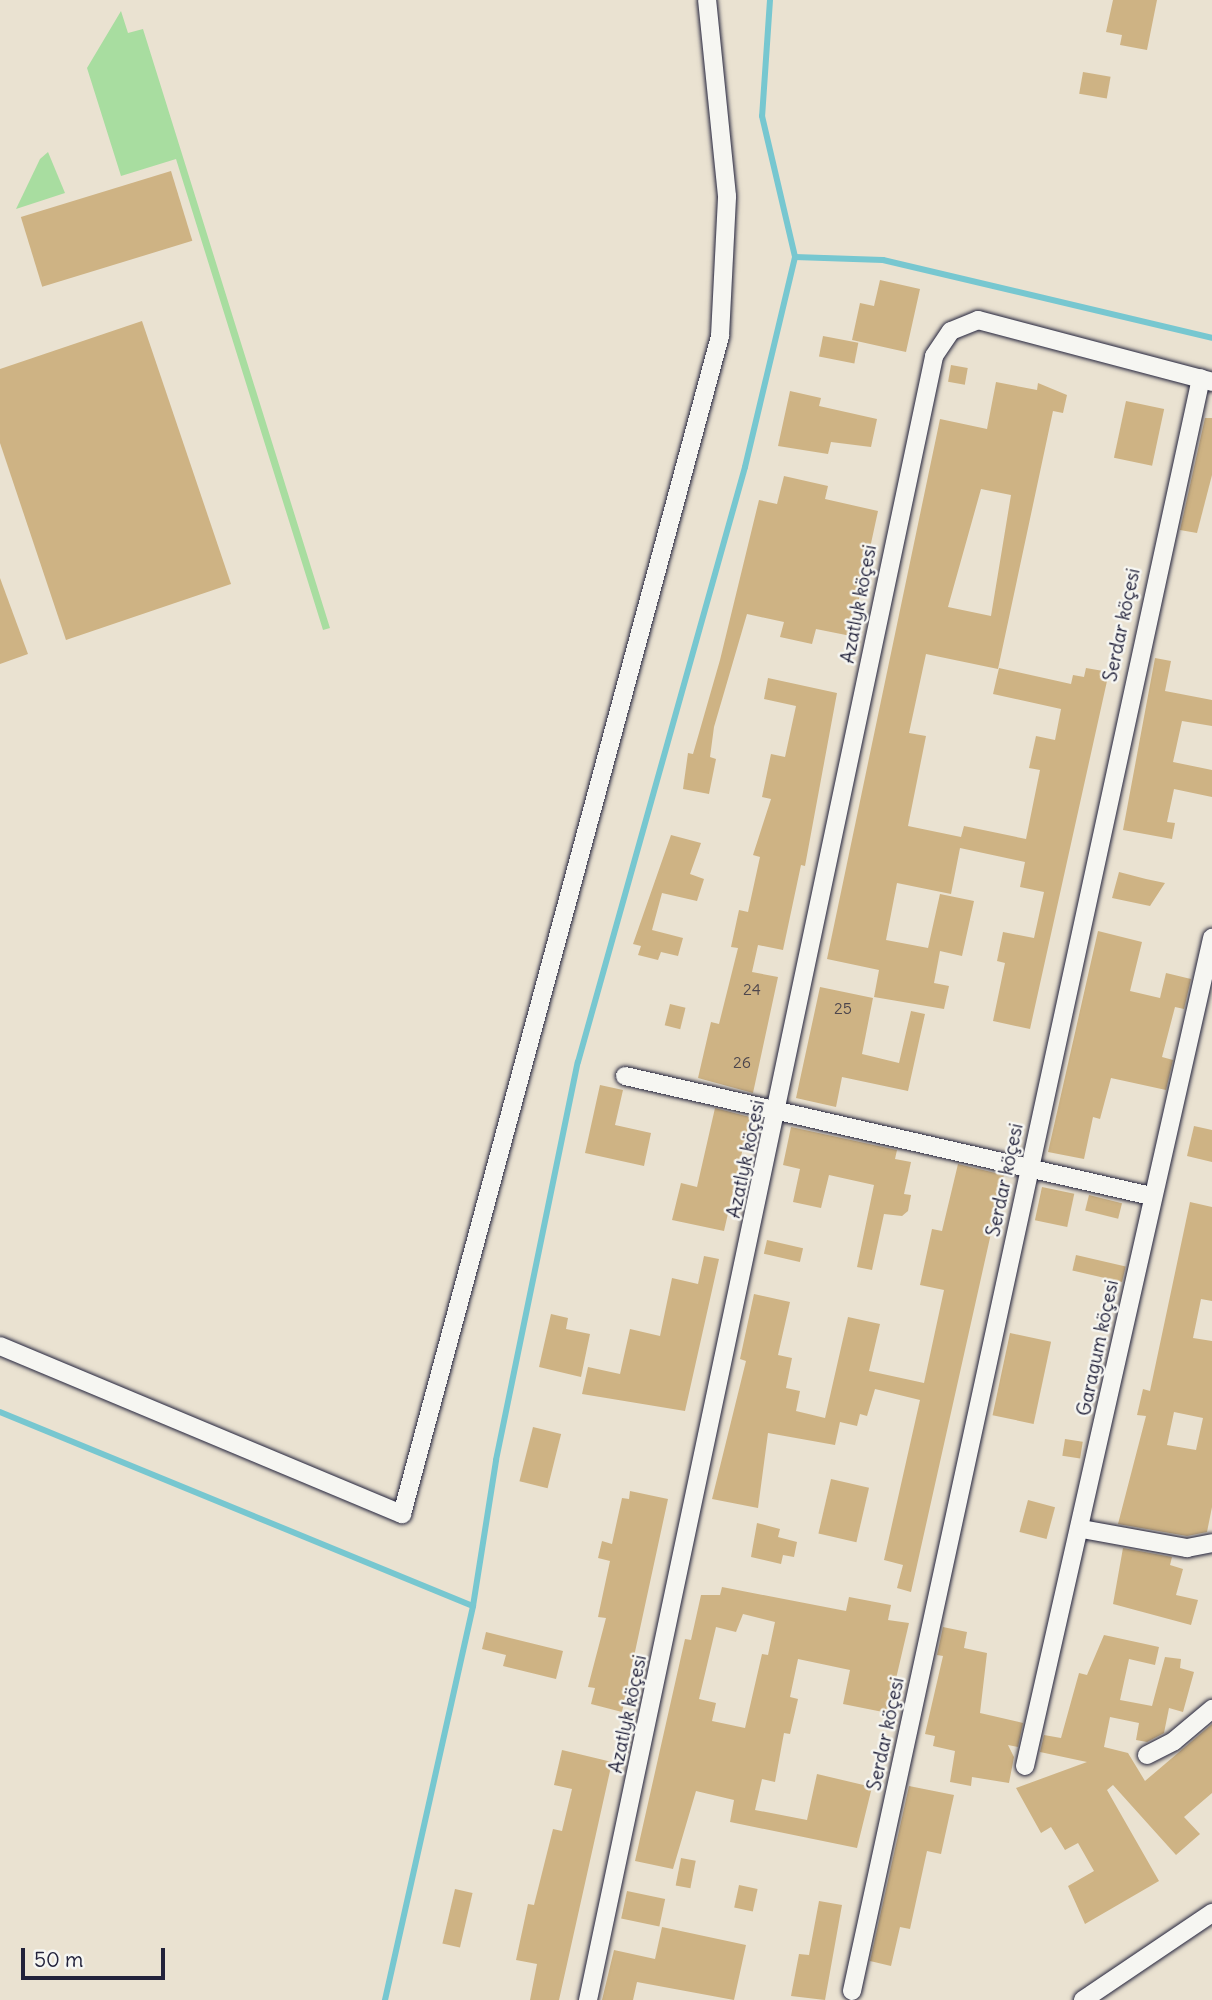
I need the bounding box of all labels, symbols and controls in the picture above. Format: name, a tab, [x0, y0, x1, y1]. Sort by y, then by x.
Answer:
street label: Azatlyk köçesi	[836, 543, 882, 665]
street label: Serdar köçesi	[1099, 566, 1145, 684]
house number: 24	[743, 979, 761, 999]
house number: 25	[834, 998, 852, 1018]
house number: 26	[733, 1052, 751, 1072]
street label: Azatlyk köçesi	[722, 1098, 770, 1220]
street label: Serdar köçesi	[982, 1121, 1028, 1239]
street label: Garagum köçesi	[1072, 1278, 1124, 1418]
street label: Azatlyk köçesi	[604, 1653, 652, 1775]
street label: Serdar köçesi	[863, 1675, 909, 1793]
scale bar	[24, 1934, 168, 1978]
text: 50 m	[34, 1946, 83, 1973]

